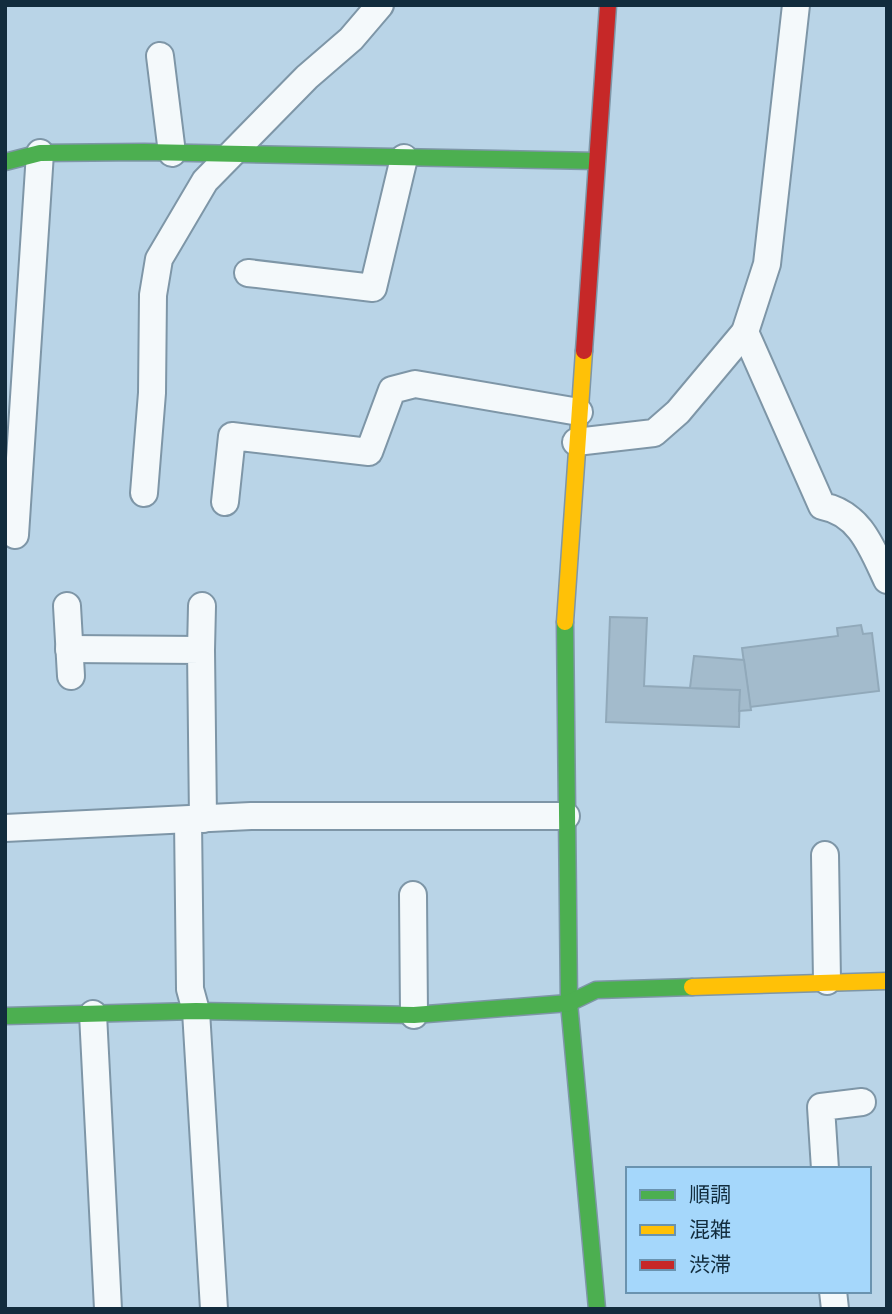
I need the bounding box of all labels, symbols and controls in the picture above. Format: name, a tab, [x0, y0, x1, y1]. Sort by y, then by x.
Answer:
legend	[626, 1167, 871, 1293]
text: 順調	[689, 1182, 731, 1206]
text: 混雑	[689, 1217, 731, 1241]
text: 渋滞	[689, 1252, 731, 1276]

